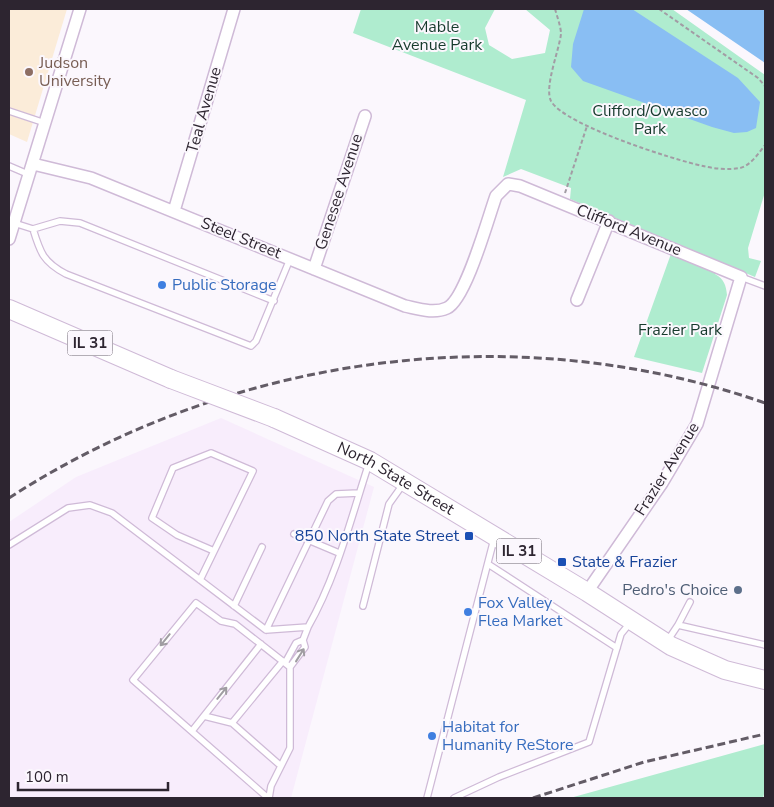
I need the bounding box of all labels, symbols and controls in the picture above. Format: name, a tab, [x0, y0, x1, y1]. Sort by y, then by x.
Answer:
park label: Mable Avenue Park	[392, 16, 483, 56]
place label: Judson University	[38, 52, 112, 92]
street label: Teal Avenue	[181, 64, 227, 156]
marker: Judson University	[23, 66, 35, 78]
park label: Clifford/Owasco Park	[592, 100, 708, 140]
street label: Genesee Avenue	[310, 131, 368, 253]
street label: Clifford Avenue	[573, 199, 685, 261]
street label: Steel Street	[198, 212, 285, 264]
place label: Public Storage	[172, 274, 277, 296]
marker: Public Storage	[156, 279, 168, 291]
park label: Frazier Park	[638, 319, 723, 341]
road number: IL 31	[68, 330, 112, 356]
street label: Frazier Avenue	[629, 418, 705, 520]
street label: North State Street	[334, 437, 459, 521]
place label: 850 North State Street	[295, 525, 459, 547]
marker: 850 North State Street	[463, 530, 475, 542]
road number: IL 31	[496, 538, 542, 564]
place label: State & Frazier	[572, 551, 678, 573]
marker: State & Frazier	[556, 556, 568, 568]
place label: Pedro's Choice	[622, 579, 728, 601]
marker: Pedro's Choice	[732, 584, 744, 596]
place label: Fox Valley Flea Market	[478, 592, 563, 632]
marker: Fox Valley Flea Market	[462, 606, 474, 618]
one-way arrow	[159, 634, 171, 647]
one-way arrow	[295, 648, 305, 662]
one-way arrow	[217, 686, 228, 699]
place label: Habitat for Humanity ReStore	[442, 716, 574, 756]
marker: Habitat for Humanity ReStore	[426, 730, 438, 742]
scale bar	[18, 760, 168, 792]
text: 100 m	[25, 767, 69, 787]

